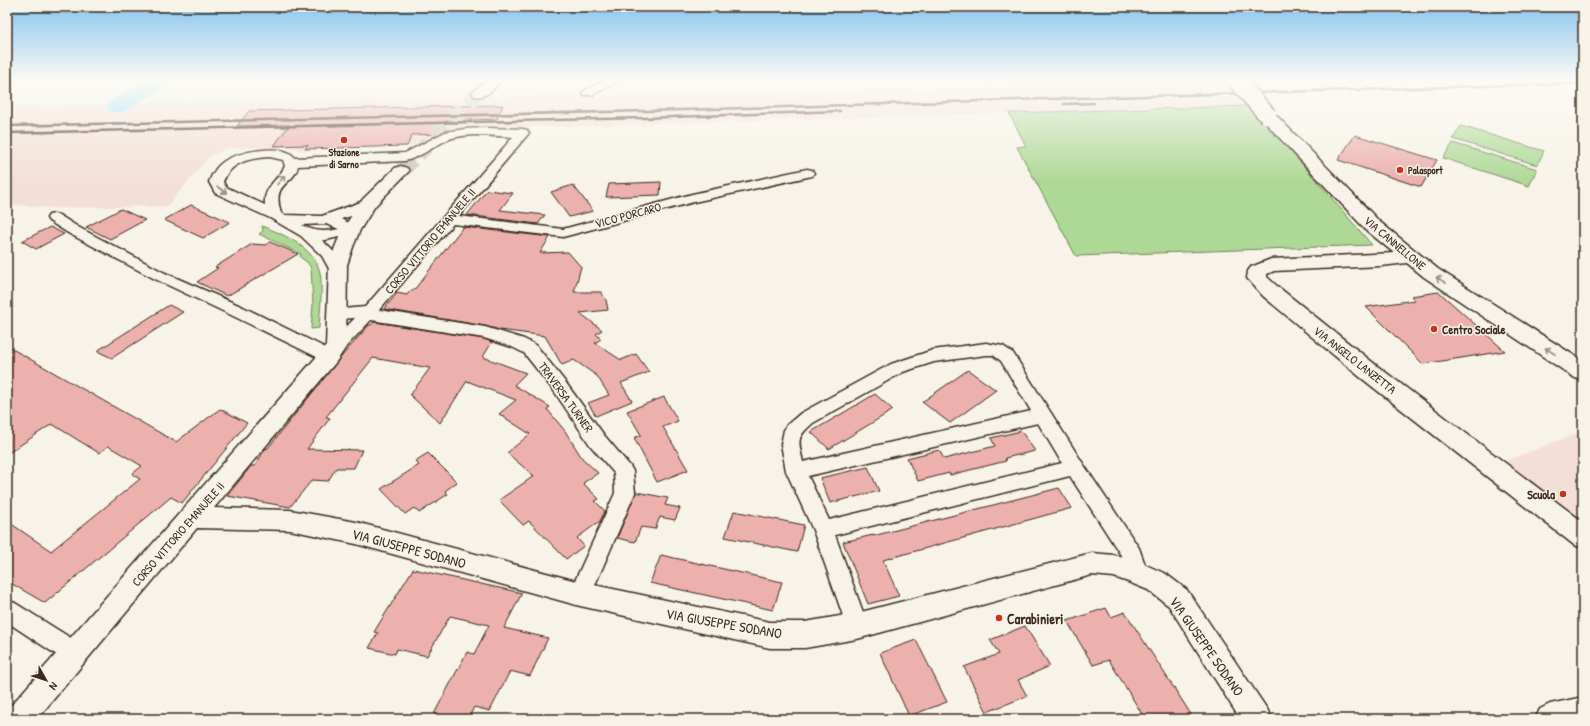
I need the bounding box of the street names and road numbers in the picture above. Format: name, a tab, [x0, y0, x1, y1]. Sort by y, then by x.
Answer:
street label: CORSO VITTORIO EMANUELE II	[381, 184, 479, 298]
street label: VICO PORCARO	[593, 198, 663, 232]
street label: VIA CANNELLONE	[1360, 212, 1430, 274]
street label: VIA ANGELO LANZETTA	[1310, 322, 1400, 398]
street label: TRAVERSA TURNER	[535, 358, 598, 436]
street label: CORSO VITTORIO EMANUELE II	[128, 478, 228, 590]
street label: VIA GIUSEPPE SODANO	[350, 524, 468, 572]
street label: VIA GIUSEPPE SODANO	[1166, 592, 1249, 700]
street label: VIA GIUSEPPE SODANO	[665, 603, 784, 643]

